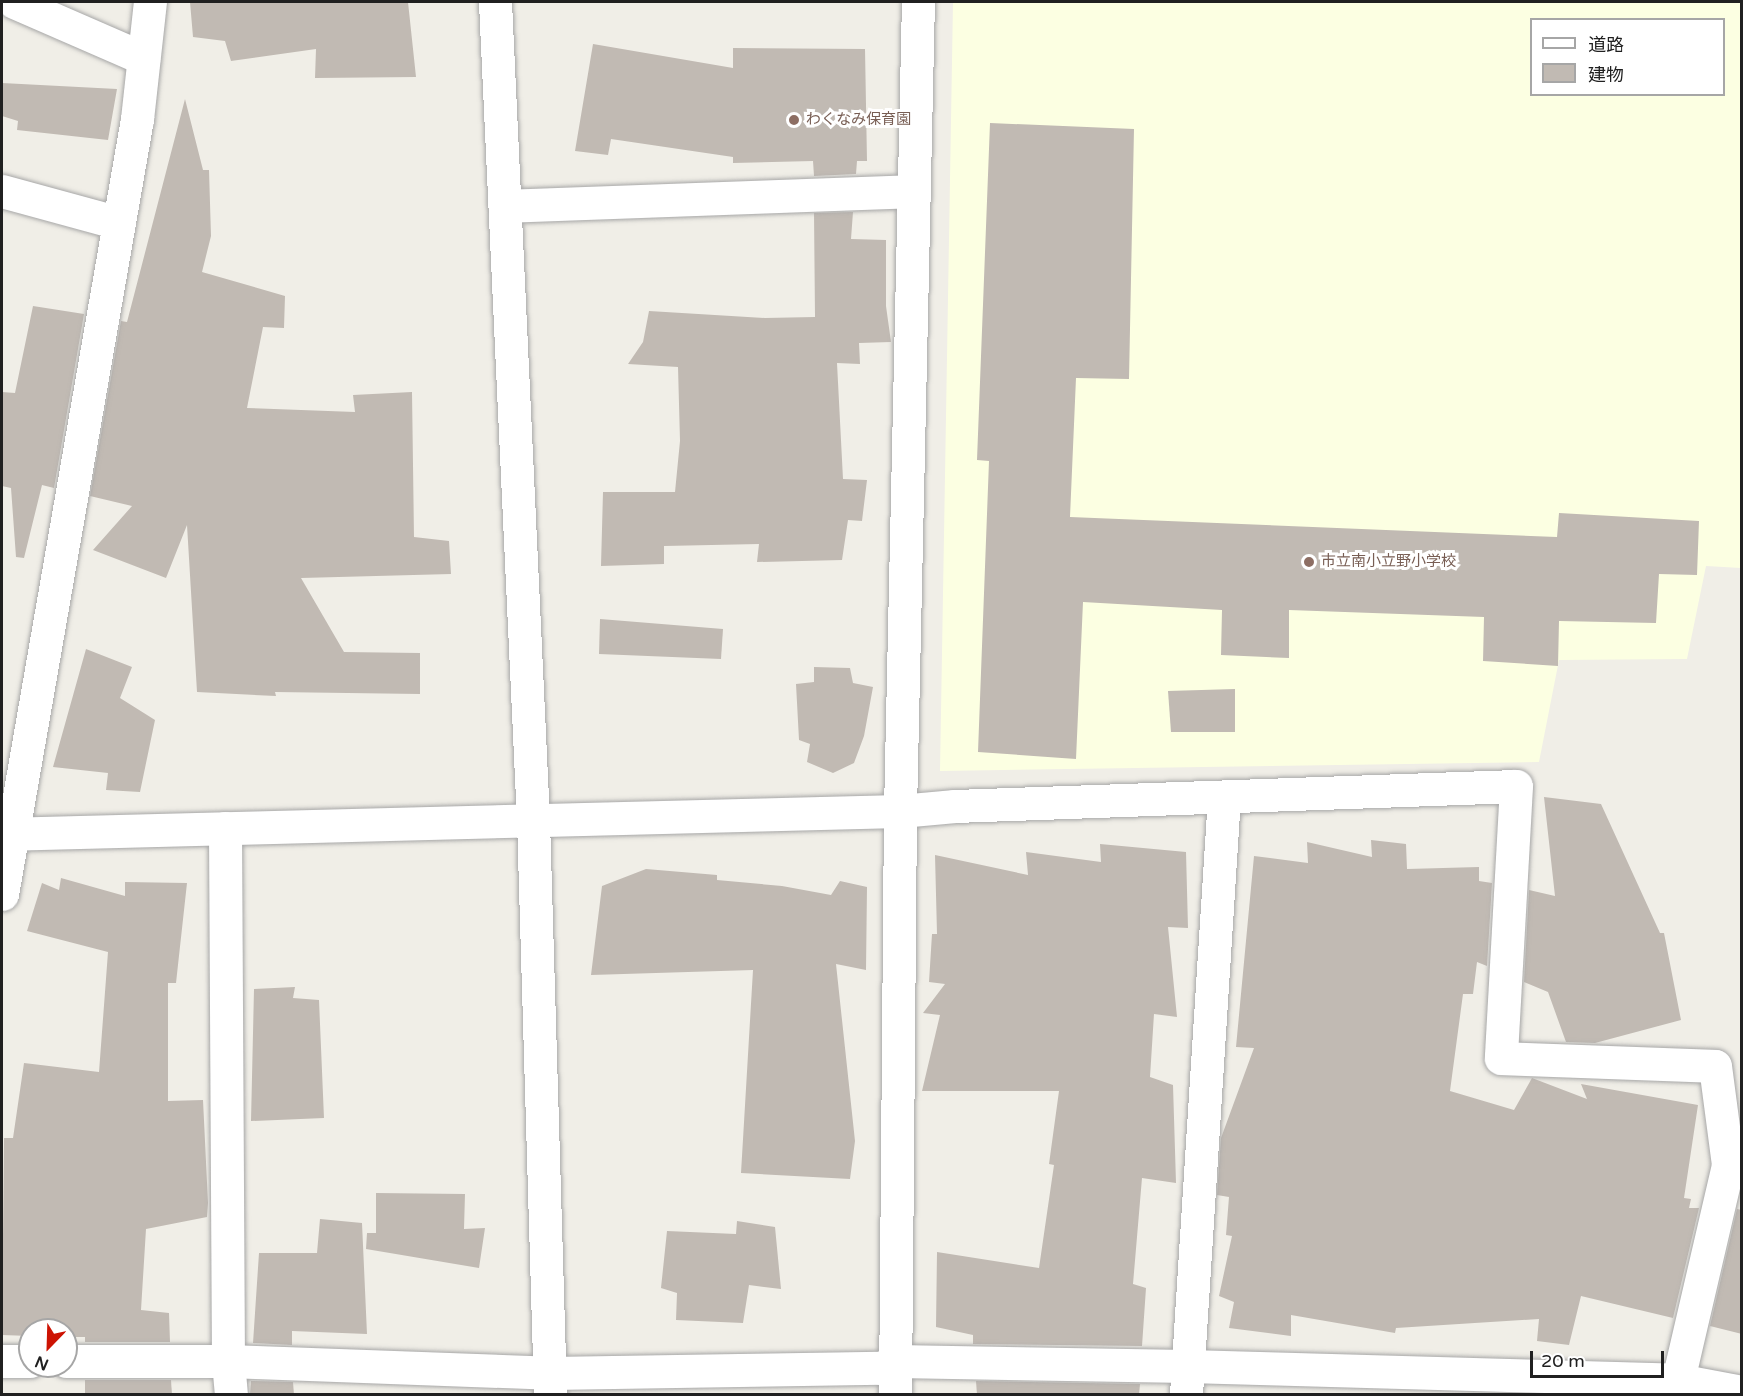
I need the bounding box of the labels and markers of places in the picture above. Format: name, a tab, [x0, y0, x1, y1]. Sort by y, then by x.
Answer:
place label: わくなみ保育園	[806, 111, 911, 129]
marker: わくなみ保育園	[787, 113, 801, 127]
place label: 市立南小立野小学校	[1321, 553, 1456, 571]
marker: 市立南小立野小学校	[1302, 555, 1316, 569]

